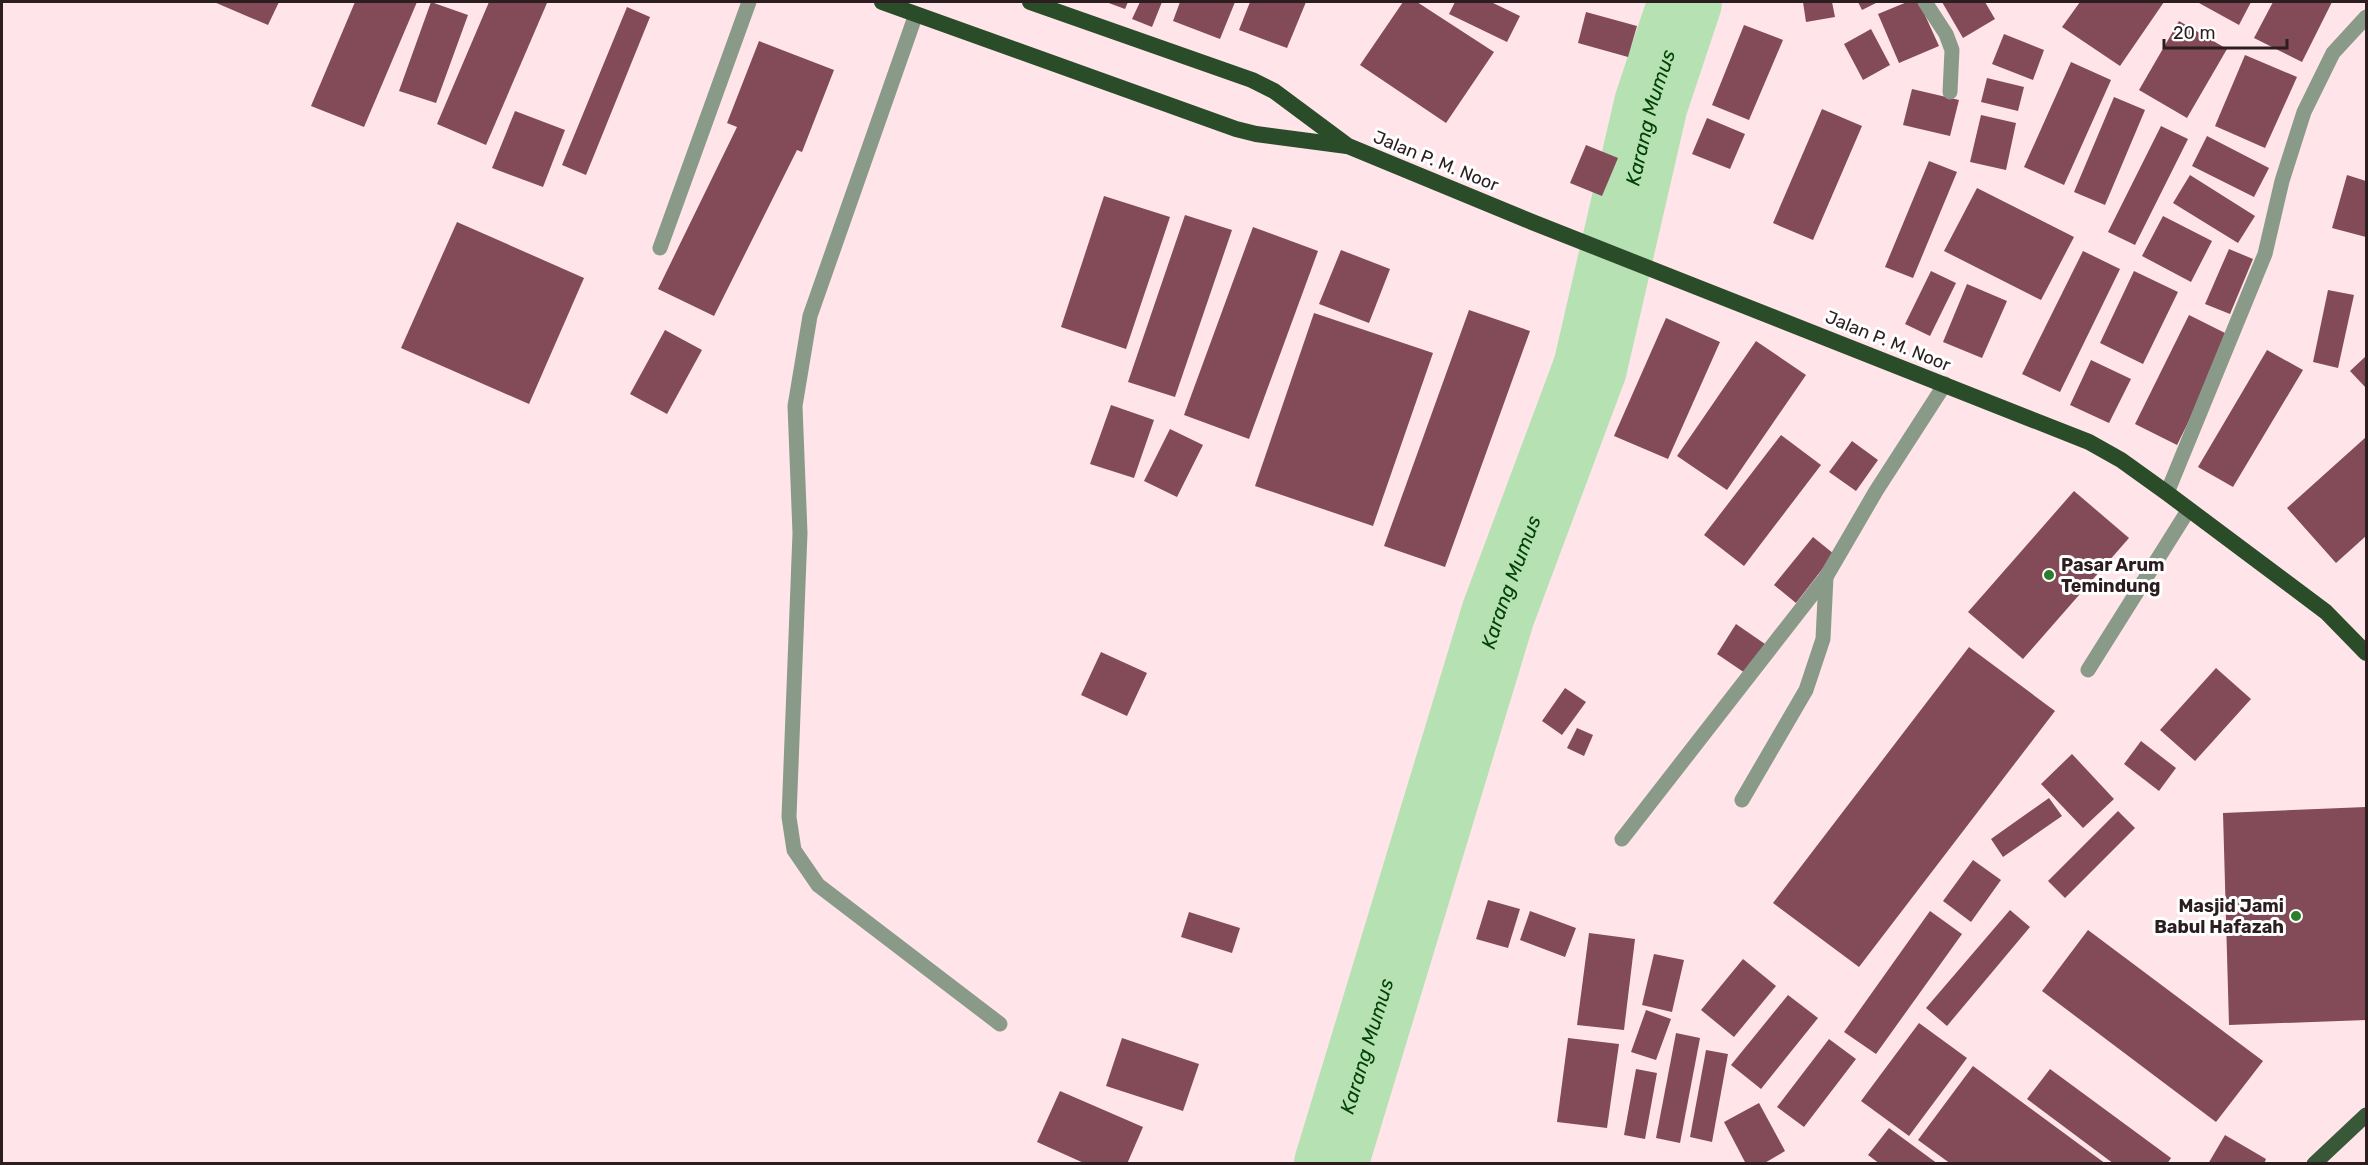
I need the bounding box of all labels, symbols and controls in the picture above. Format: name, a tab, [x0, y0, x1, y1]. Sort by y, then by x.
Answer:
scale bar	[2164, 12, 2287, 50]
text: 20 m	[2173, 22, 2215, 44]
water label: Karang Mumus	[1621, 46, 1680, 188]
street label: Jalan P. M. Noor	[1370, 126, 1502, 196]
street label: Jalan P. M. Noor	[1822, 306, 1954, 376]
water label: Karang Mumus	[1476, 512, 1546, 652]
place label: Pasar Arum Temindung	[2061, 554, 2164, 597]
marker: Pasar Arum Temindung	[2042, 568, 2056, 582]
place label: Masjid Jami Babul Hafazah	[2154, 895, 2284, 938]
marker: Masjid Jami Babul Hafazah	[2289, 909, 2303, 923]
water label: Karang Mumus	[1335, 976, 1399, 1117]

